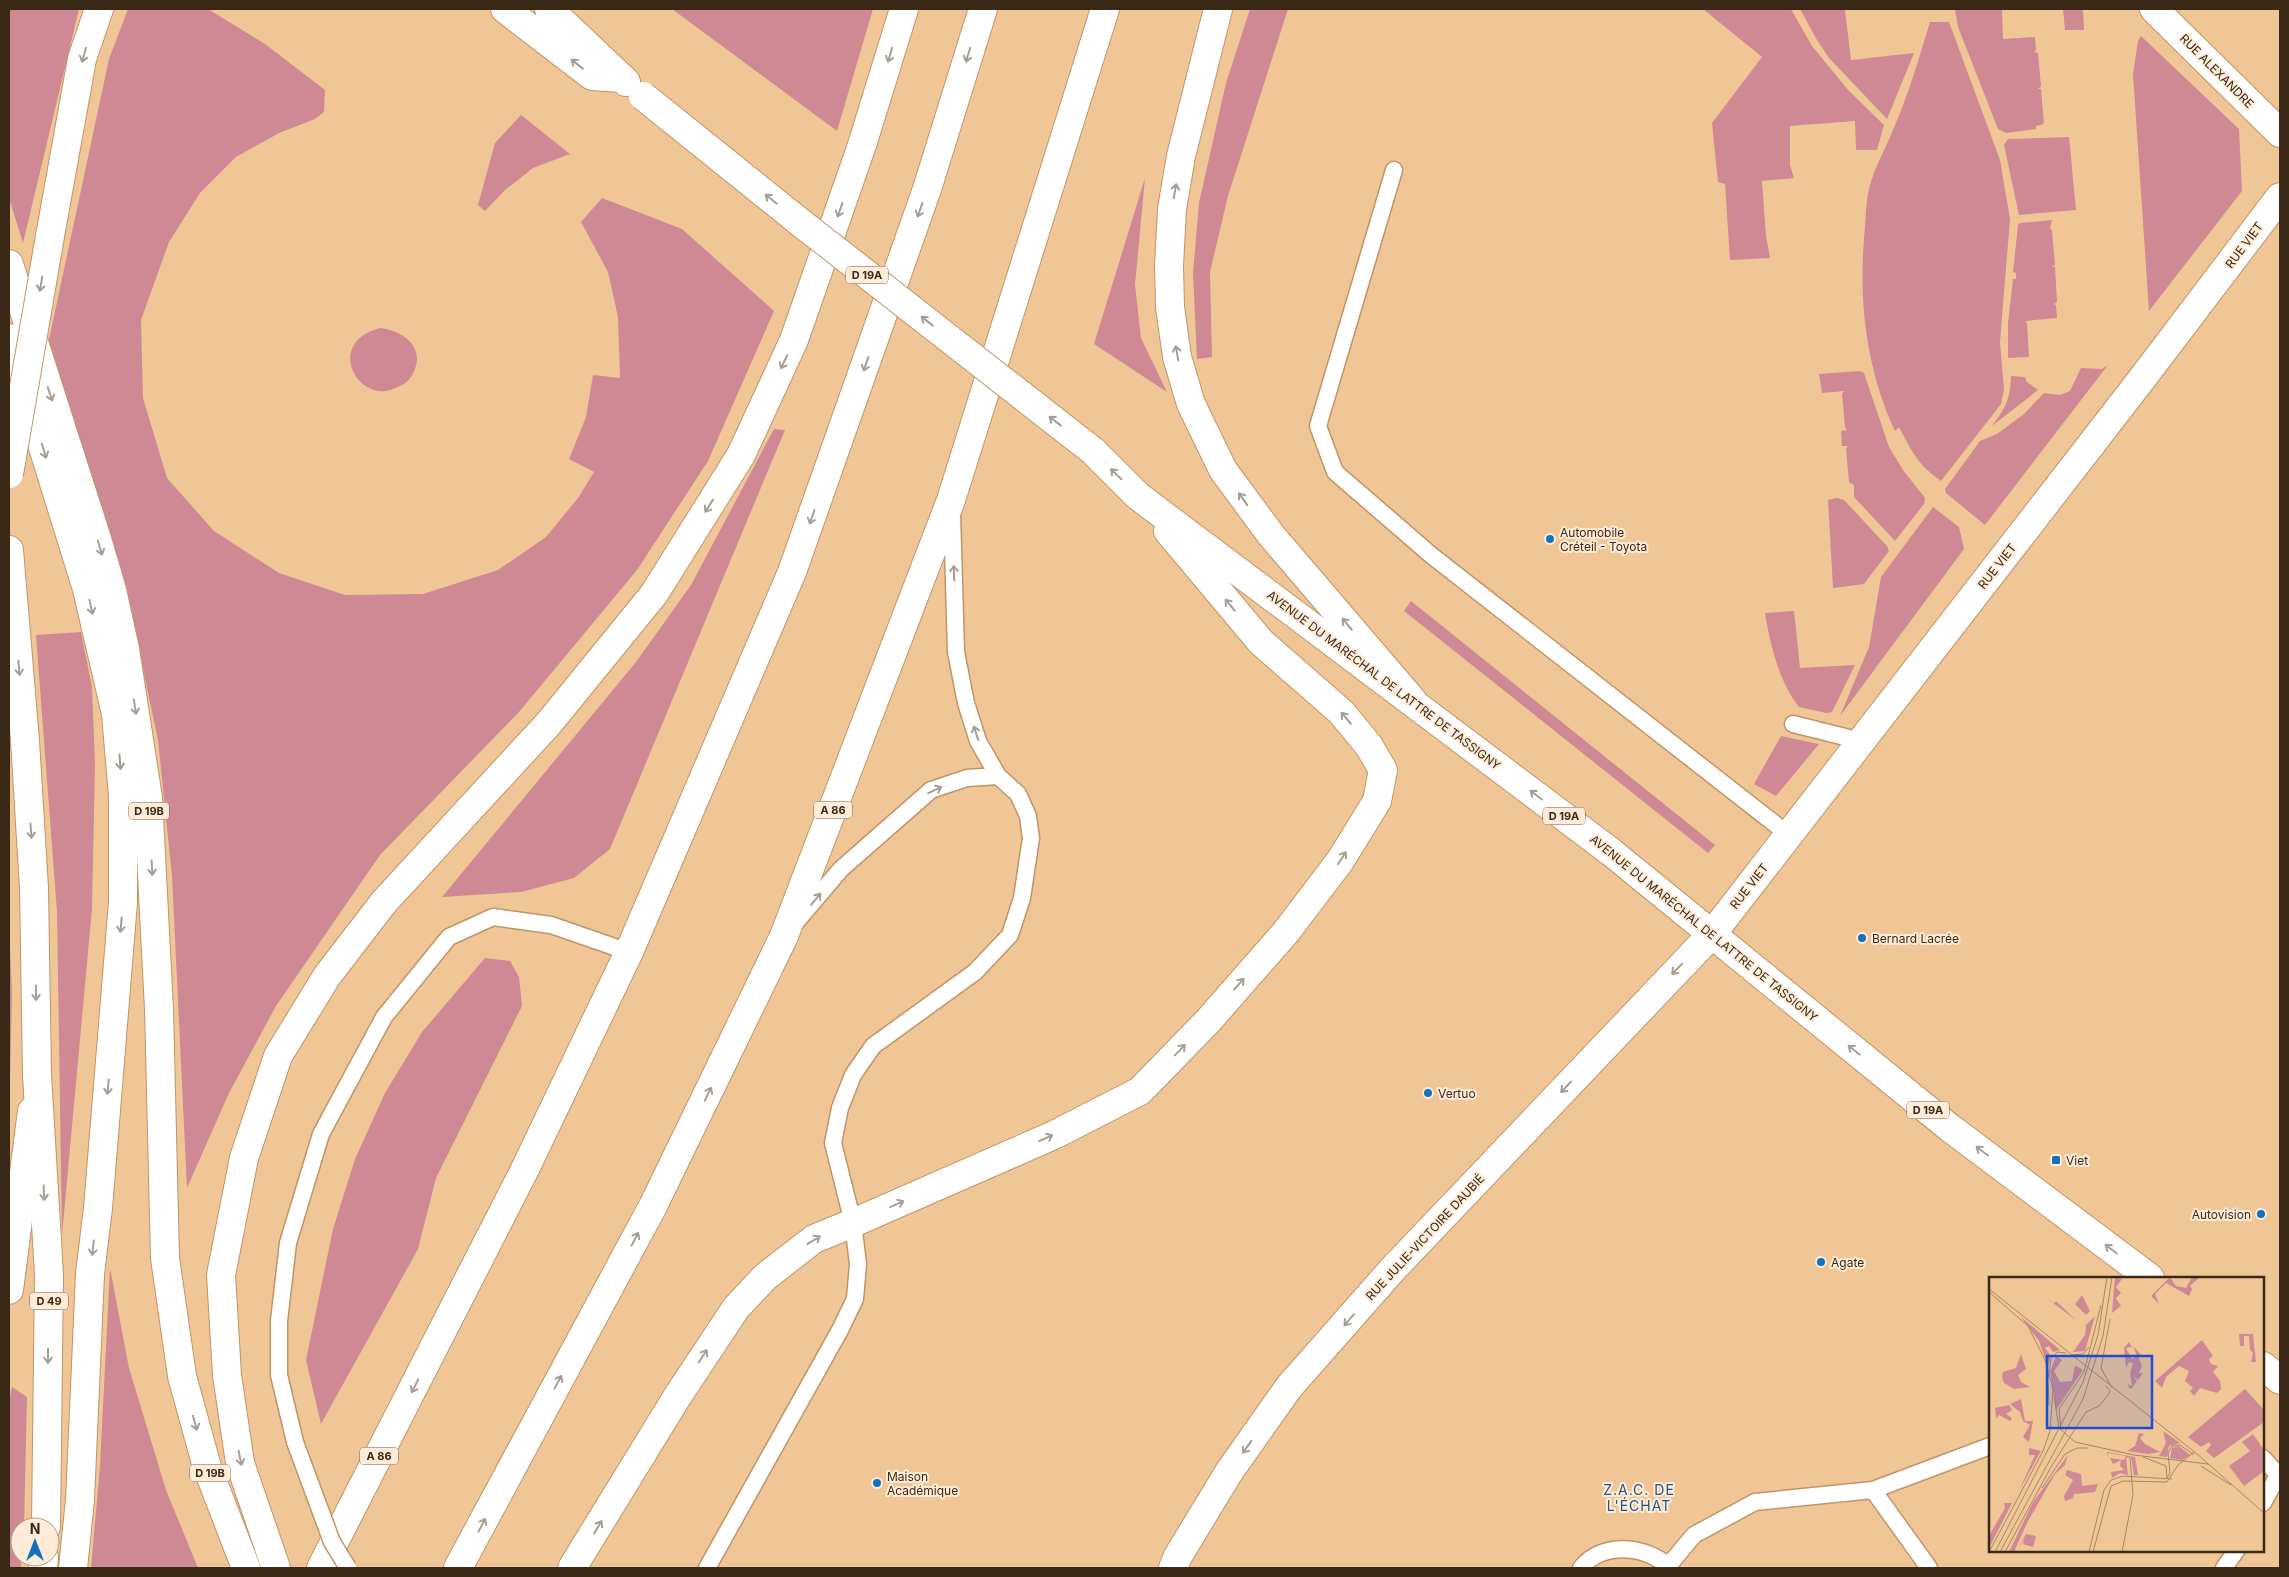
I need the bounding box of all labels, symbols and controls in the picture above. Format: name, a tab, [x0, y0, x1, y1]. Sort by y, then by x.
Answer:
street label: RUE ALEXANDRE	[2177, 31, 2257, 111]
one-way arrow	[78, 47, 88, 63]
one-way arrow	[885, 47, 894, 63]
one-way arrow	[963, 47, 973, 63]
one-way arrow	[570, 59, 584, 69]
one-way arrow	[1171, 184, 1181, 200]
one-way arrow	[765, 194, 778, 205]
one-way arrow	[834, 201, 844, 217]
one-way arrow	[914, 202, 924, 218]
street label: RUE VIET	[2222, 219, 2266, 271]
road number: D 19A	[846, 266, 888, 284]
one-way arrow	[36, 275, 46, 291]
one-way arrow	[920, 316, 933, 327]
one-way arrow	[1171, 345, 1181, 361]
one-way arrow	[778, 354, 788, 369]
one-way arrow	[860, 355, 870, 371]
one-way arrow	[46, 385, 56, 401]
one-way arrow	[1049, 416, 1062, 427]
one-way arrow	[40, 443, 50, 459]
one-way arrow	[1110, 467, 1122, 480]
one-way arrow	[1238, 493, 1249, 507]
one-way arrow	[704, 499, 714, 513]
one-way arrow	[806, 509, 816, 525]
place label: Automobile Créteil - Toyota	[1560, 525, 1647, 554]
marker: Automobile Créteil - Toyota	[1544, 533, 1556, 545]
one-way arrow	[95, 540, 105, 556]
street label: RUE VIET	[1975, 540, 2020, 592]
one-way arrow	[950, 565, 959, 581]
street label: AVENUE DU MARÉCHAL DE LATTRE DE TASSIGNY	[1264, 587, 1504, 773]
one-way arrow	[87, 598, 96, 614]
one-way arrow	[1224, 599, 1235, 612]
one-way arrow	[1342, 618, 1353, 631]
one-way arrow	[14, 660, 24, 676]
one-way arrow	[130, 699, 140, 715]
one-way arrow	[1341, 712, 1352, 725]
one-way arrow	[970, 725, 980, 741]
one-way arrow	[115, 754, 125, 770]
one-way arrow	[927, 784, 942, 794]
one-way arrow	[1529, 790, 1543, 800]
road number: D 19B	[129, 802, 169, 819]
road number: A 86	[814, 802, 852, 818]
road number: D 19A	[1543, 808, 1585, 824]
one-way arrow	[26, 822, 35, 838]
street label: AVENUE DU MARÉCHAL DE LATTRE DE TASSIGNY	[1587, 831, 1821, 1025]
one-way arrow	[1336, 851, 1347, 865]
one-way arrow	[147, 860, 156, 876]
street label: RUE VIET	[1727, 860, 1772, 912]
one-way arrow	[810, 893, 821, 906]
one-way arrow	[116, 916, 126, 932]
place label: Bernard Lacrée	[1872, 931, 1959, 946]
marker: Bernard Lacrée	[1856, 932, 1868, 944]
one-way arrow	[1671, 962, 1683, 975]
one-way arrow	[1234, 977, 1245, 990]
one-way arrow	[31, 984, 41, 1001]
one-way arrow	[1174, 1043, 1186, 1056]
one-way arrow	[1848, 1044, 1861, 1055]
one-way arrow	[103, 1078, 113, 1094]
one-way arrow	[1560, 1080, 1572, 1093]
one-way arrow	[703, 1086, 713, 1101]
place label: Vertuo	[1438, 1086, 1476, 1101]
marker: Vertuo	[1422, 1087, 1434, 1099]
road number: D 19A	[1907, 1102, 1949, 1118]
one-way arrow	[1038, 1133, 1053, 1143]
one-way arrow	[1975, 1146, 1988, 1157]
place label: Viet	[2066, 1153, 2088, 1168]
marker: Viet	[2050, 1154, 2062, 1166]
street label: RUE JULIE-VICTOIRE DAUBIÉ	[1363, 1171, 1487, 1303]
one-way arrow	[40, 1185, 49, 1201]
one-way arrow	[889, 1198, 904, 1208]
place label: Autovision	[2192, 1207, 2251, 1222]
marker: Autovision	[2255, 1208, 2267, 1220]
one-way arrow	[631, 1232, 641, 1247]
one-way arrow	[807, 1235, 821, 1246]
one-way arrow	[88, 1240, 98, 1256]
one-way arrow	[2104, 1244, 2118, 1254]
place label: Agate	[1831, 1255, 1864, 1270]
marker: Agate	[1815, 1256, 1827, 1268]
inset map	[1989, 1277, 2264, 1552]
road number: D 49	[30, 1292, 68, 1310]
one-way arrow	[1343, 1313, 1354, 1326]
one-way arrow	[43, 1347, 53, 1363]
one-way arrow	[698, 1350, 708, 1364]
one-way arrow	[554, 1375, 564, 1390]
one-way arrow	[410, 1378, 419, 1393]
one-way arrow	[190, 1414, 200, 1430]
one-way arrow	[1242, 1440, 1252, 1454]
road number: A 86	[360, 1448, 398, 1464]
one-way arrow	[236, 1450, 245, 1466]
road number: D 19B	[190, 1465, 230, 1482]
place label: Maison Académique	[887, 1469, 958, 1498]
marker: Maison Académique	[871, 1477, 883, 1489]
district label: Z.A.C. DE L'ÉCHAT	[1603, 1481, 1675, 1514]
north arrow	[10, 1517, 60, 1567]
one-way arrow	[477, 1519, 487, 1533]
text: N	[30, 1520, 40, 1537]
one-way arrow	[593, 1520, 603, 1534]

